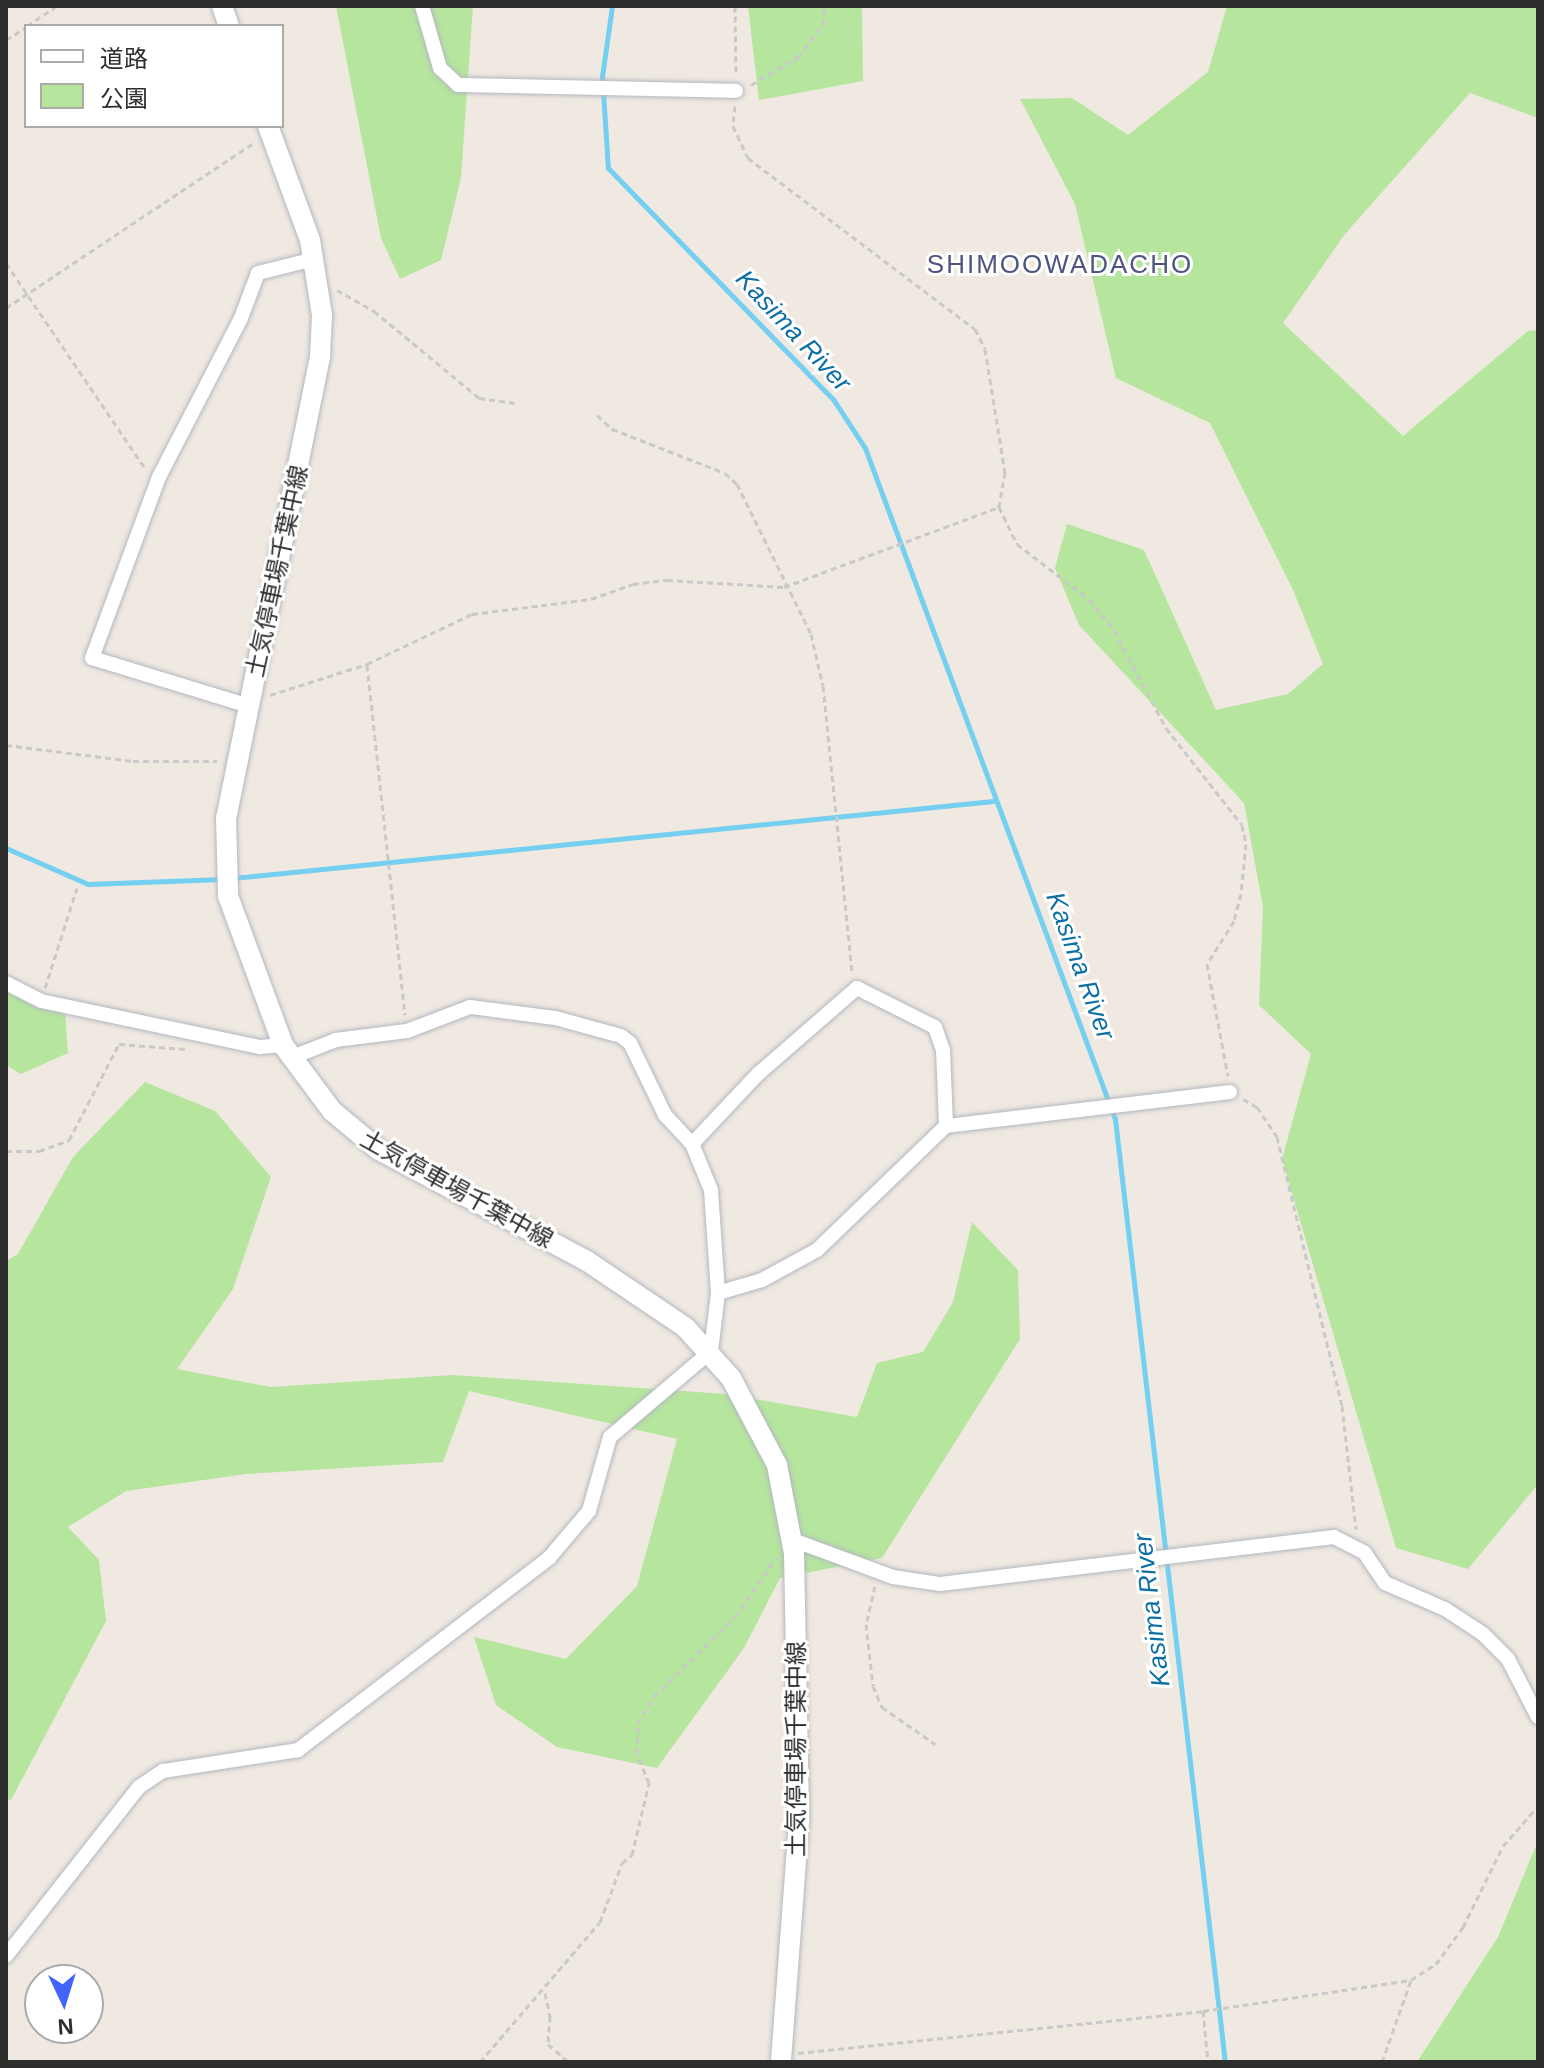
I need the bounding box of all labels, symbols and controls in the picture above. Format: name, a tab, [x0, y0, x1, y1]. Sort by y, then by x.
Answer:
legend	[24, 24, 284, 128]
text: 道路	[100, 45, 148, 72]
text: 公園	[100, 85, 148, 112]
district label: SHIMOOWADACHO	[927, 249, 1193, 281]
water label: Kasima River	[729, 264, 857, 398]
street label: 土気停車場千葉中線	[240, 462, 314, 680]
water label: Kasima River	[1039, 888, 1121, 1044]
street label: 土気停車場千葉中線	[356, 1124, 558, 1254]
water label: Kasima River	[1127, 1531, 1177, 1689]
street label: 土気停車場千葉中線	[782, 1641, 810, 1857]
north arrow	[24, 1964, 104, 2044]
text: N	[57, 2013, 74, 2039]

